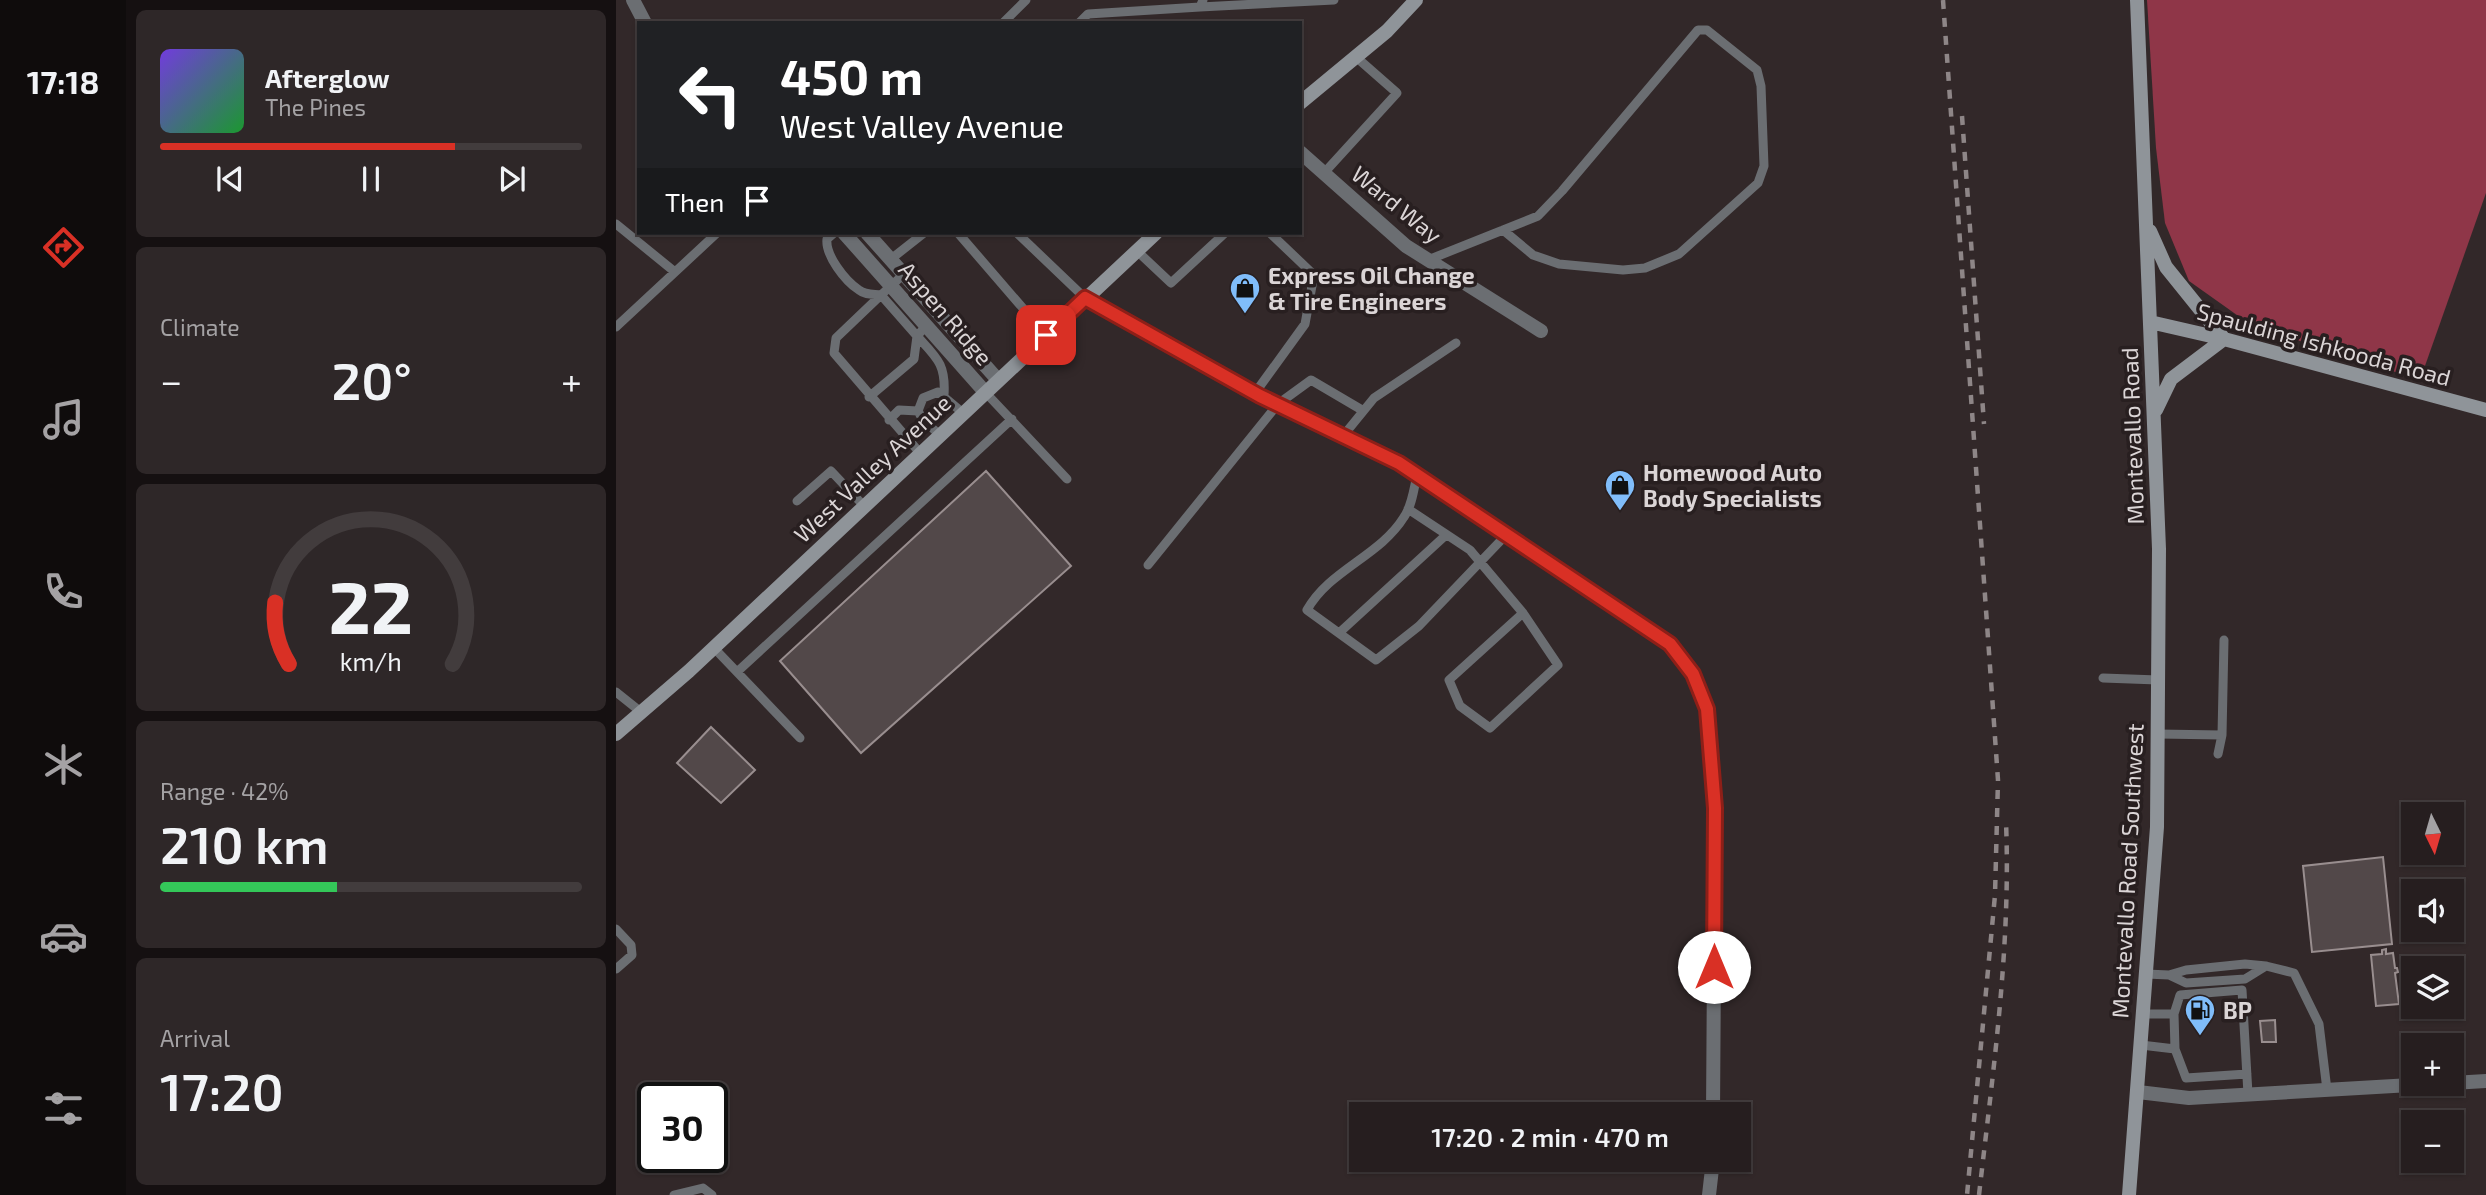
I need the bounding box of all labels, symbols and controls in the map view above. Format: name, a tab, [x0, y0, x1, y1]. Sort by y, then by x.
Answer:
text: 450 m	[780, 46, 923, 105]
icon: left	[665, 49, 756, 140]
text: 17:18	[27, 62, 99, 100]
text: Afterglow	[265, 62, 390, 93]
text: The Pines	[265, 93, 366, 121]
text: West Valley Avenue	[780, 106, 1064, 144]
street label: Ward Way	[1346, 159, 1448, 249]
icon: previous	[211, 160, 249, 198]
icon: pause	[352, 160, 390, 198]
icon: next	[493, 160, 531, 198]
icon: arrive	[738, 182, 776, 220]
text: Then	[665, 186, 724, 217]
icon: directions	[39, 223, 88, 272]
street label: Aspen Ridge	[893, 255, 999, 371]
place label: Express Oil Change & Tire Engineers	[1268, 261, 1475, 315]
shop icon: Express Oil Change & Tire Engineers	[1228, 271, 1262, 315]
street label: Spaulding Ishkooda Road	[2194, 297, 2454, 391]
pin	[1016, 305, 1076, 365]
text: Climate	[160, 313, 240, 341]
icon: arrive	[1027, 316, 1065, 354]
street label: Montevallo Road	[2115, 347, 2149, 525]
text: 20°	[331, 348, 412, 410]
text: −	[160, 357, 182, 403]
text: +	[561, 357, 582, 403]
street label: West Valley Avenue	[788, 388, 956, 548]
icon: music	[39, 395, 88, 444]
place label: Homewood Auto Body Specialists	[1643, 458, 1822, 512]
shop icon: Homewood Auto Body Specialists	[1603, 468, 1637, 512]
text: 22	[329, 561, 413, 649]
icon: phone	[39, 567, 88, 616]
text: km/h	[340, 645, 402, 675]
street label: Montevallo Road Southwest	[2105, 723, 2149, 1019]
icon: climate	[39, 740, 88, 789]
text: Range · 42%	[160, 777, 289, 805]
north arrow	[2401, 802, 2464, 864]
map controls	[2401, 802, 2464, 1173]
text: 210 km	[160, 812, 329, 874]
button: sound	[2401, 879, 2464, 942]
icon: car	[39, 912, 88, 961]
position arrow	[1677, 930, 1751, 1004]
button: layers	[2401, 956, 2464, 1019]
fuel station icon: BP	[2183, 993, 2217, 1037]
place label: BP	[2223, 996, 2252, 1024]
text: Arrival	[160, 1024, 230, 1052]
button: +	[2401, 1033, 2464, 1096]
text: 17:20	[160, 1059, 284, 1121]
speed limit sign: 30	[637, 1082, 728, 1173]
icon: filters	[39, 1084, 88, 1133]
button: −	[2401, 1110, 2464, 1173]
text: 17:20 · 2 min · 470 m	[1431, 1121, 1669, 1152]

